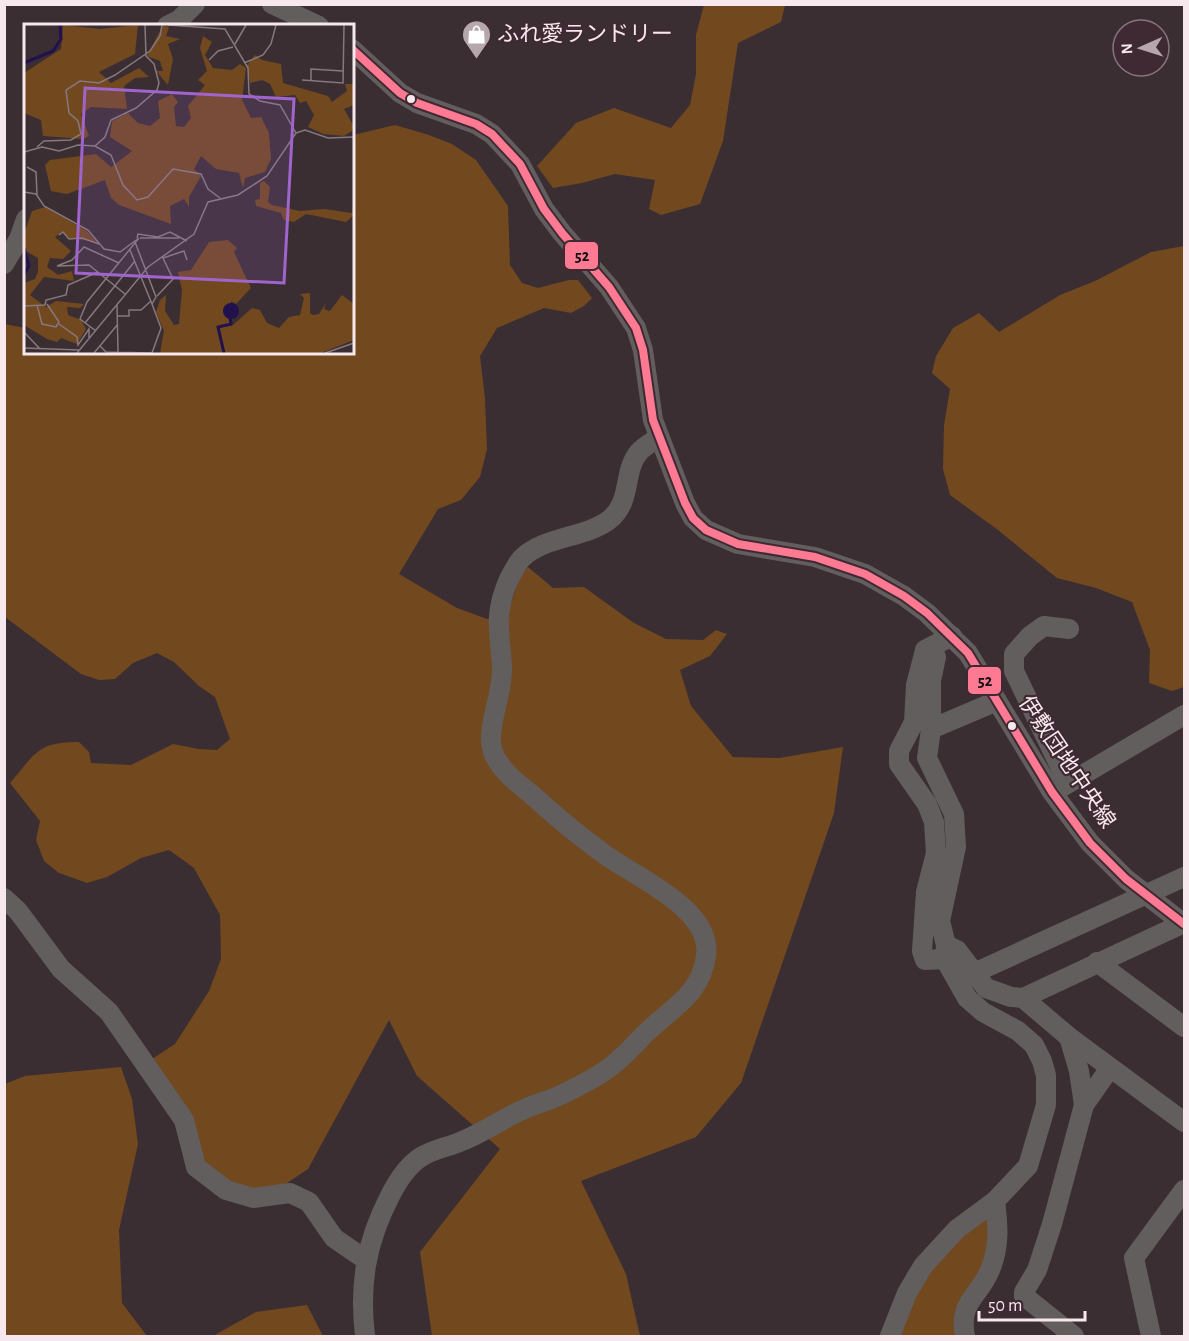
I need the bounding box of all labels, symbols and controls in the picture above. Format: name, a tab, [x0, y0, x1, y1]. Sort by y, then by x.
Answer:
shop icon: ふれ愛ランドリー	[460, 18, 492, 60]
north arrow	[1111, 18, 1171, 78]
place label: ふれ愛ランドリー	[497, 22, 673, 45]
inset map	[24, 24, 354, 354]
text: N	[1119, 43, 1135, 55]
unlabelled marker	[405, 93, 417, 105]
line badge: 52	[564, 241, 599, 270]
text: 52	[575, 248, 590, 264]
line badge: 52	[967, 666, 1002, 695]
text: 52	[978, 673, 993, 689]
street label: 伊敷団地中央線	[1015, 691, 1120, 832]
unlabelled marker	[1006, 720, 1018, 732]
scale bar	[979, 1284, 1086, 1322]
text: 50 m	[988, 1297, 1022, 1315]

